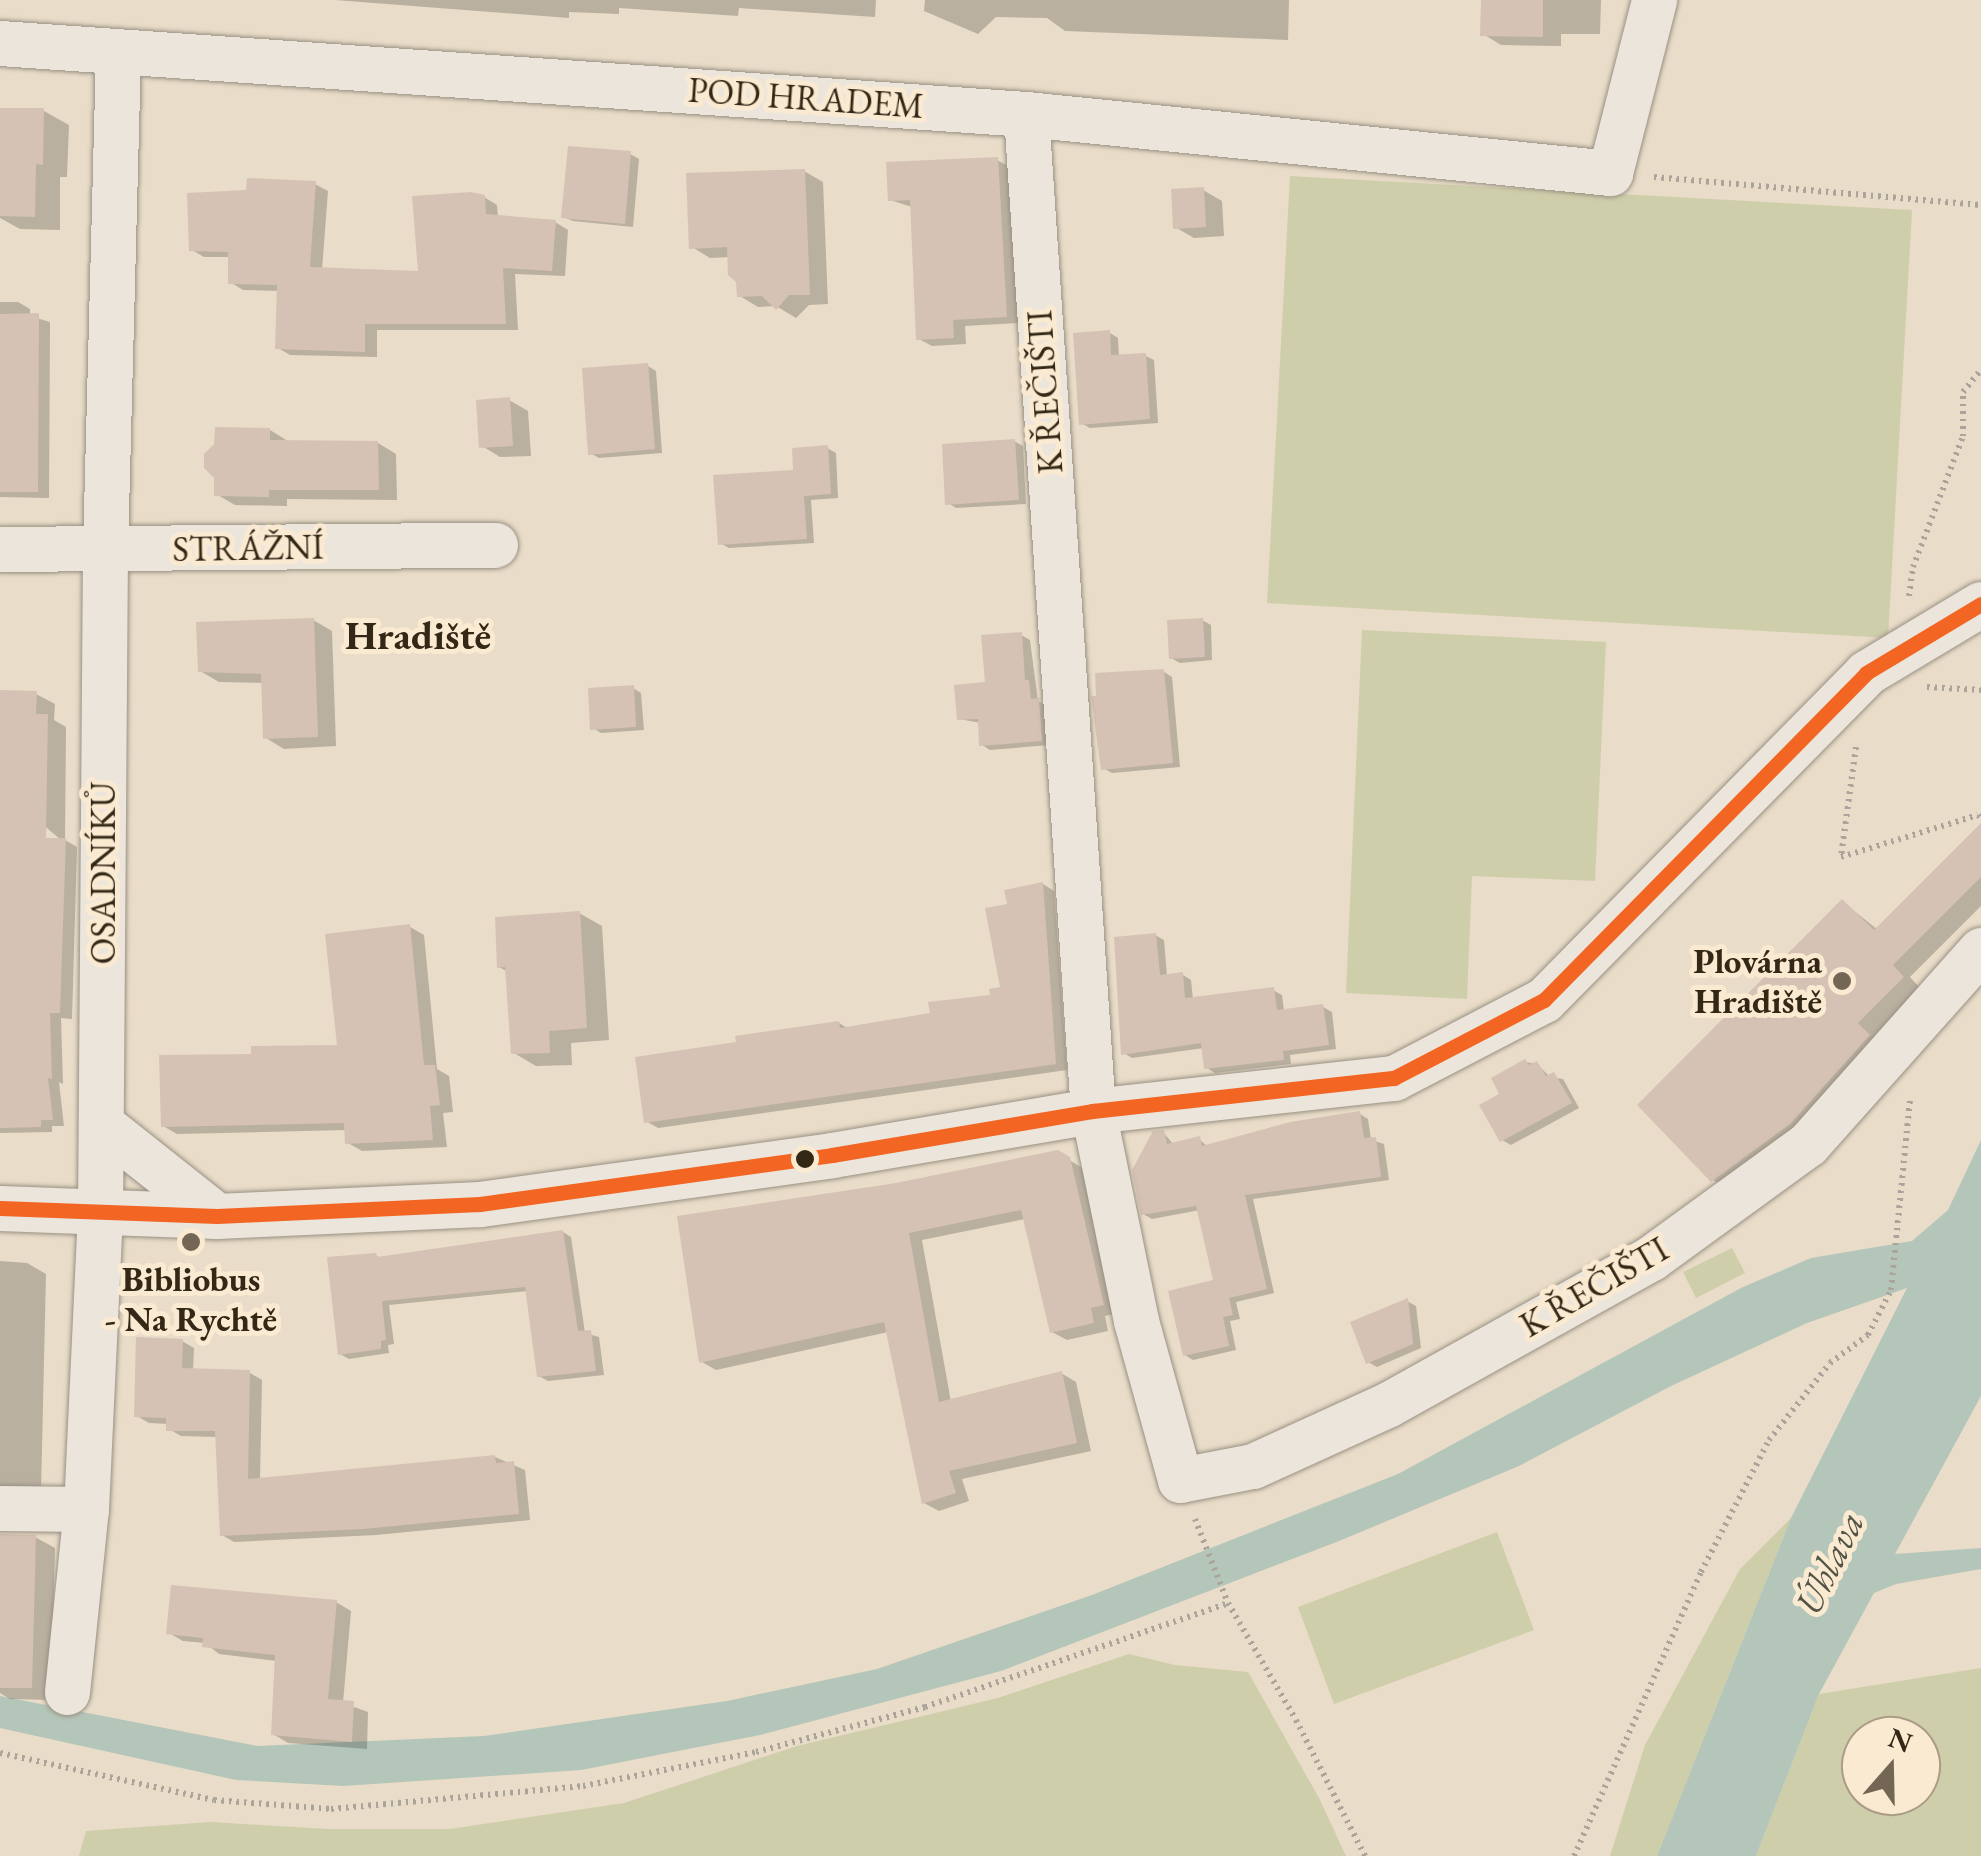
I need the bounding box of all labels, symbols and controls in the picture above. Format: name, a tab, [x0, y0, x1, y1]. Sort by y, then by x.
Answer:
street label: POD HRADEM	[687, 69, 925, 127]
street label: K ŘEČIŠTI	[1018, 309, 1072, 475]
street label: STRÁŽNÍ	[172, 526, 324, 570]
district label: Hradiště	[345, 611, 491, 659]
street label: OSADNÍKŮ	[82, 782, 124, 964]
place label: Plovárna Hradiště	[1693, 940, 1822, 1022]
marker: Plovárna Hradiště	[1831, 970, 1853, 992]
unlabelled marker	[795, 1149, 815, 1169]
street label: K ŘEČIŠTI	[1513, 1228, 1675, 1346]
marker: Bibliobus - Na Rychtě	[180, 1231, 202, 1253]
place label: Bibliobus - Na Rychtě	[105, 1258, 277, 1340]
water label: Úhlava	[1785, 1504, 1873, 1622]
north arrow	[1841, 1716, 1941, 1816]
text: N	[1884, 1719, 1917, 1760]

